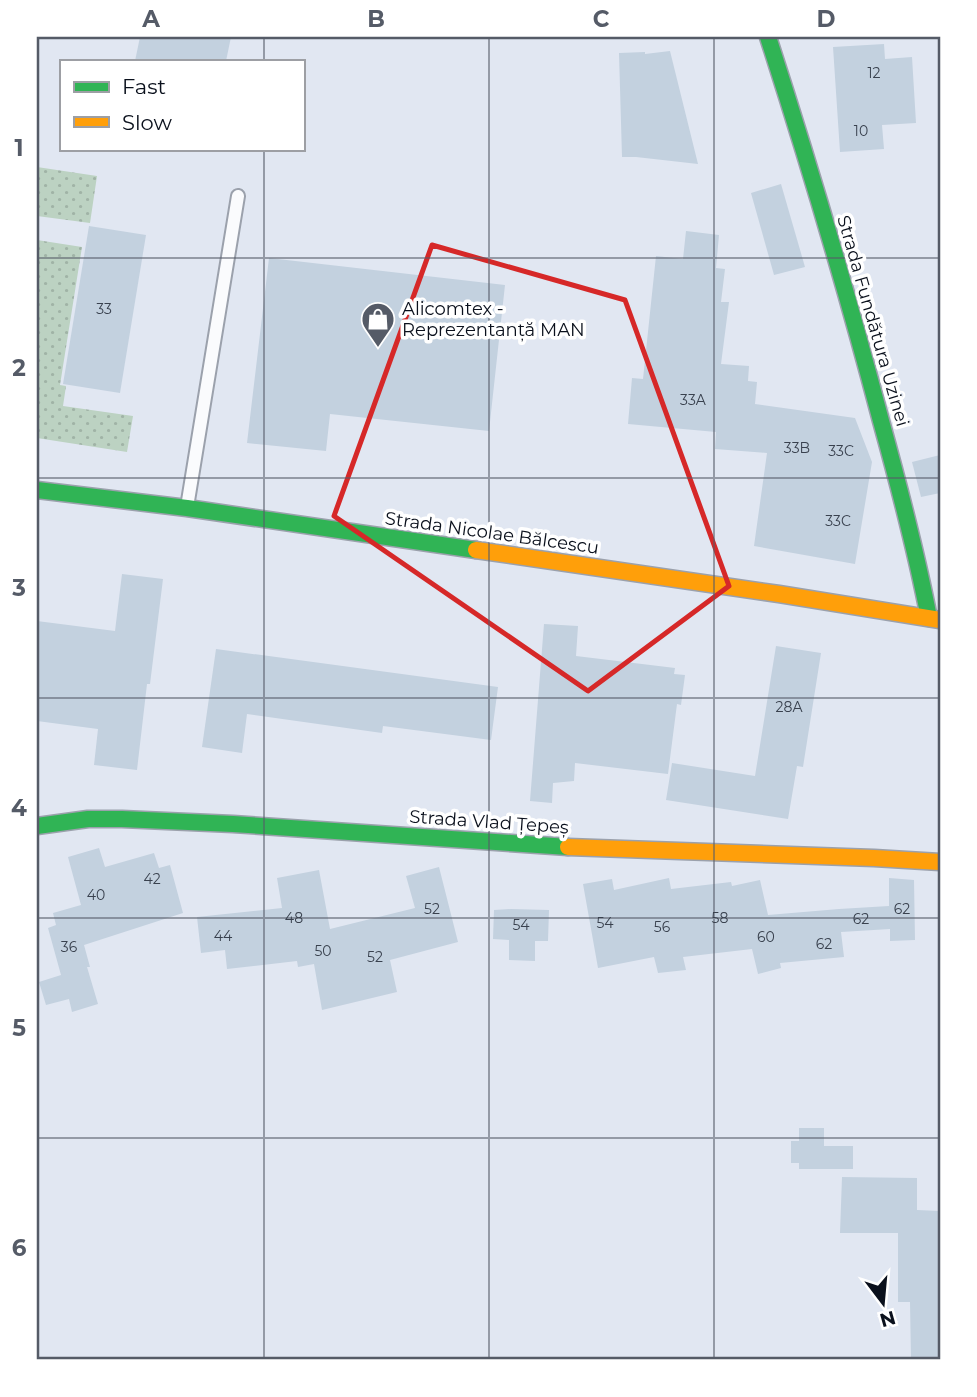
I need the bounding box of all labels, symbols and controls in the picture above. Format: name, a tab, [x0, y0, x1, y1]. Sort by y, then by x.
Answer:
text: A	[141, 5, 160, 33]
text: B	[367, 5, 385, 33]
text: C	[593, 5, 610, 33]
text: D	[817, 5, 836, 33]
legend	[60, 60, 304, 150]
house number: 12	[867, 64, 881, 82]
text: Fast	[122, 74, 166, 99]
text: Slow	[122, 110, 172, 135]
house number: 10	[854, 122, 868, 140]
text: 1	[14, 134, 24, 162]
street label: Strada Fundătura Uzinei	[832, 213, 914, 429]
place label: Alicomtex - Reprezentanță MAN	[402, 298, 585, 342]
house number: 33	[96, 300, 112, 318]
shop icon: Alicomtex - Reprezentanță MAN	[359, 300, 397, 349]
text: 2	[12, 354, 26, 382]
house number: 33A	[680, 391, 707, 409]
house number: 33B	[784, 439, 810, 457]
house number: 33C	[828, 442, 854, 460]
street label: Strada Nicolae Bălcescu	[384, 507, 600, 559]
house number: 33C	[825, 512, 851, 530]
text: 3	[11, 574, 26, 602]
house number: 28A	[776, 698, 803, 716]
text: 4	[11, 794, 27, 822]
street label: Strada Vlad Țepeș	[408, 805, 570, 840]
house number: 42	[143, 870, 161, 888]
house number: 40	[87, 886, 105, 904]
house number: 52	[424, 900, 440, 918]
house number: 62	[894, 900, 910, 918]
house number: 48	[285, 909, 303, 927]
house number: 58	[712, 909, 728, 927]
house number: 62	[853, 910, 869, 928]
house number: 54	[596, 914, 614, 932]
house number: 54	[512, 916, 530, 934]
house number: 56	[654, 918, 671, 936]
house number: 44	[214, 927, 233, 945]
house number: 60	[757, 928, 775, 946]
house number: 62	[816, 935, 832, 953]
house number: 36	[61, 938, 78, 956]
house number: 50	[314, 942, 332, 960]
house number: 52	[367, 948, 383, 966]
text: 5	[12, 1014, 26, 1042]
text: 6	[12, 1234, 27, 1262]
north arrow	[848, 1268, 918, 1338]
text: N	[877, 1306, 898, 1332]

